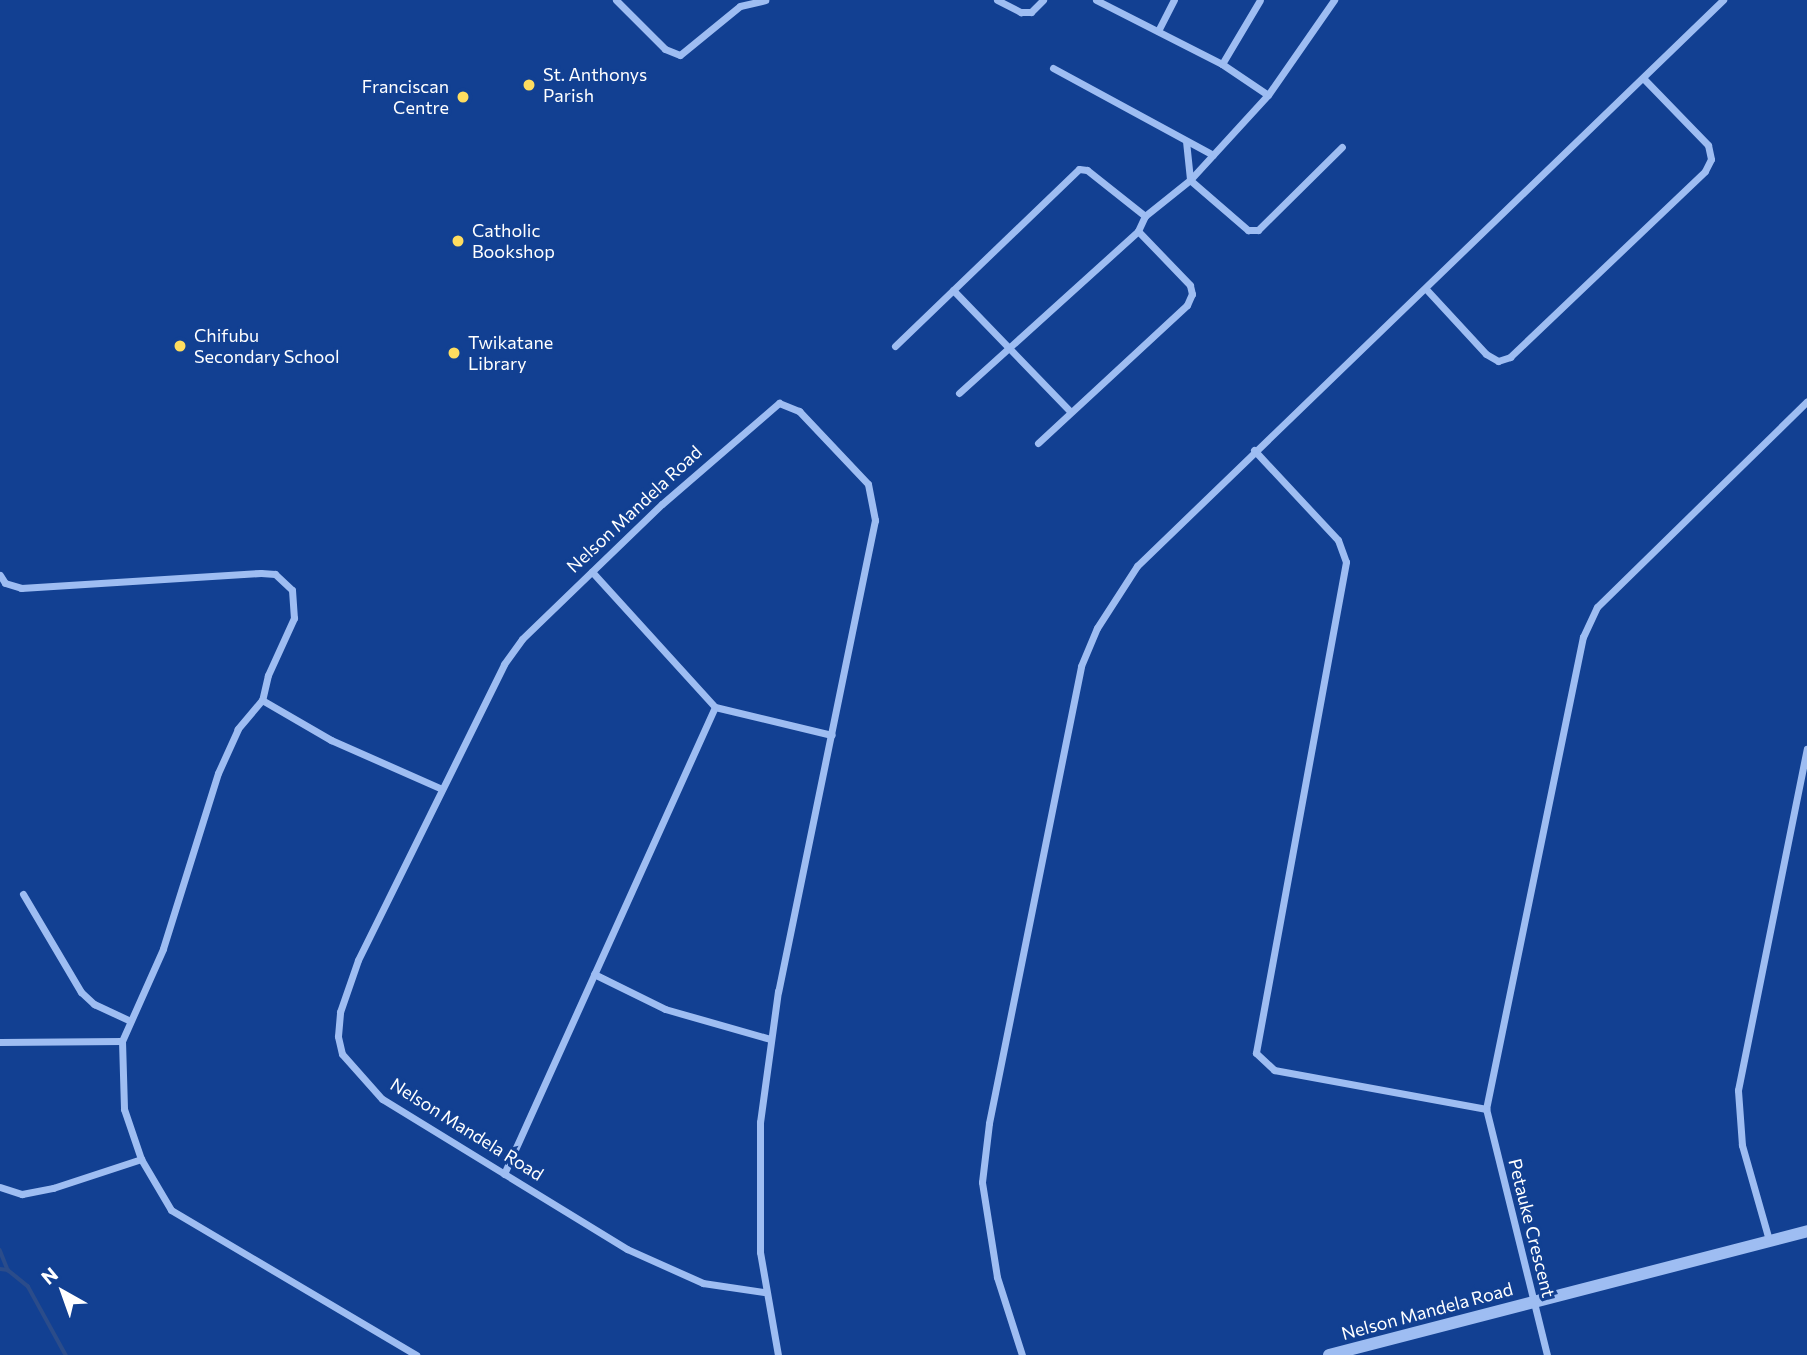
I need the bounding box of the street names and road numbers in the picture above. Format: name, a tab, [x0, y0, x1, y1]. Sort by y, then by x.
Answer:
street label: Nelson Mandela Road	[562, 441, 706, 577]
street label: Nelson Mandela Road	[386, 1073, 548, 1185]
street label: Petauke Crescent	[1504, 1156, 1560, 1300]
street label: Nelson Mandela Road	[1339, 1278, 1515, 1344]

